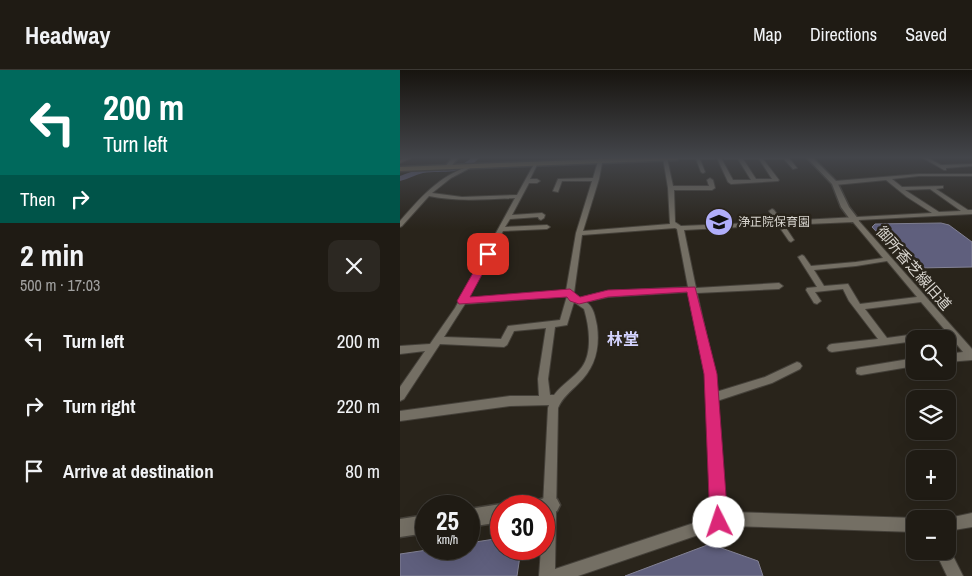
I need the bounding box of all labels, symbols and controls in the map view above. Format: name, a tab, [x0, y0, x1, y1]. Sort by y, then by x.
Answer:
text: Headway	[25, 19, 110, 51]
text: Map	[753, 22, 782, 47]
text: Directions	[810, 22, 877, 47]
text: Saved	[905, 22, 947, 47]
text: 200 m	[103, 84, 184, 131]
icon: left	[20, 90, 85, 155]
text: Turn left	[103, 129, 168, 159]
icon: right	[66, 185, 94, 213]
text: Then	[20, 186, 56, 212]
school or university icon: 浄正院保育園	[704, 207, 734, 237]
place label: 浄正院保育園	[738, 214, 810, 230]
street label: 御所香芝線旧道	[872, 221, 956, 315]
pin	[467, 233, 509, 275]
text: 2 min	[20, 235, 84, 275]
button: close	[328, 240, 380, 292]
icon: arrive	[474, 240, 502, 268]
text: 500 m · 17:03	[20, 274, 100, 296]
icon: left	[20, 327, 48, 355]
text: Turn left	[63, 328, 124, 354]
text: 200 m	[337, 328, 380, 354]
district label: 林堂	[607, 328, 639, 350]
map controls	[906, 330, 956, 560]
button: search	[906, 330, 956, 380]
button: layers	[906, 390, 956, 440]
icon: right	[20, 392, 48, 420]
text: Turn right	[63, 393, 135, 419]
text: 220 m	[337, 393, 380, 419]
button: +	[906, 450, 956, 500]
icon: arrive	[20, 457, 48, 485]
text: Arrive at destination	[63, 458, 214, 484]
text: 80 m	[345, 458, 380, 484]
speed limit sign: 30	[490, 495, 555, 560]
position arrow	[692, 495, 744, 547]
text: 25	[436, 504, 459, 538]
button: −	[906, 510, 956, 560]
text: km/h	[437, 532, 458, 548]

